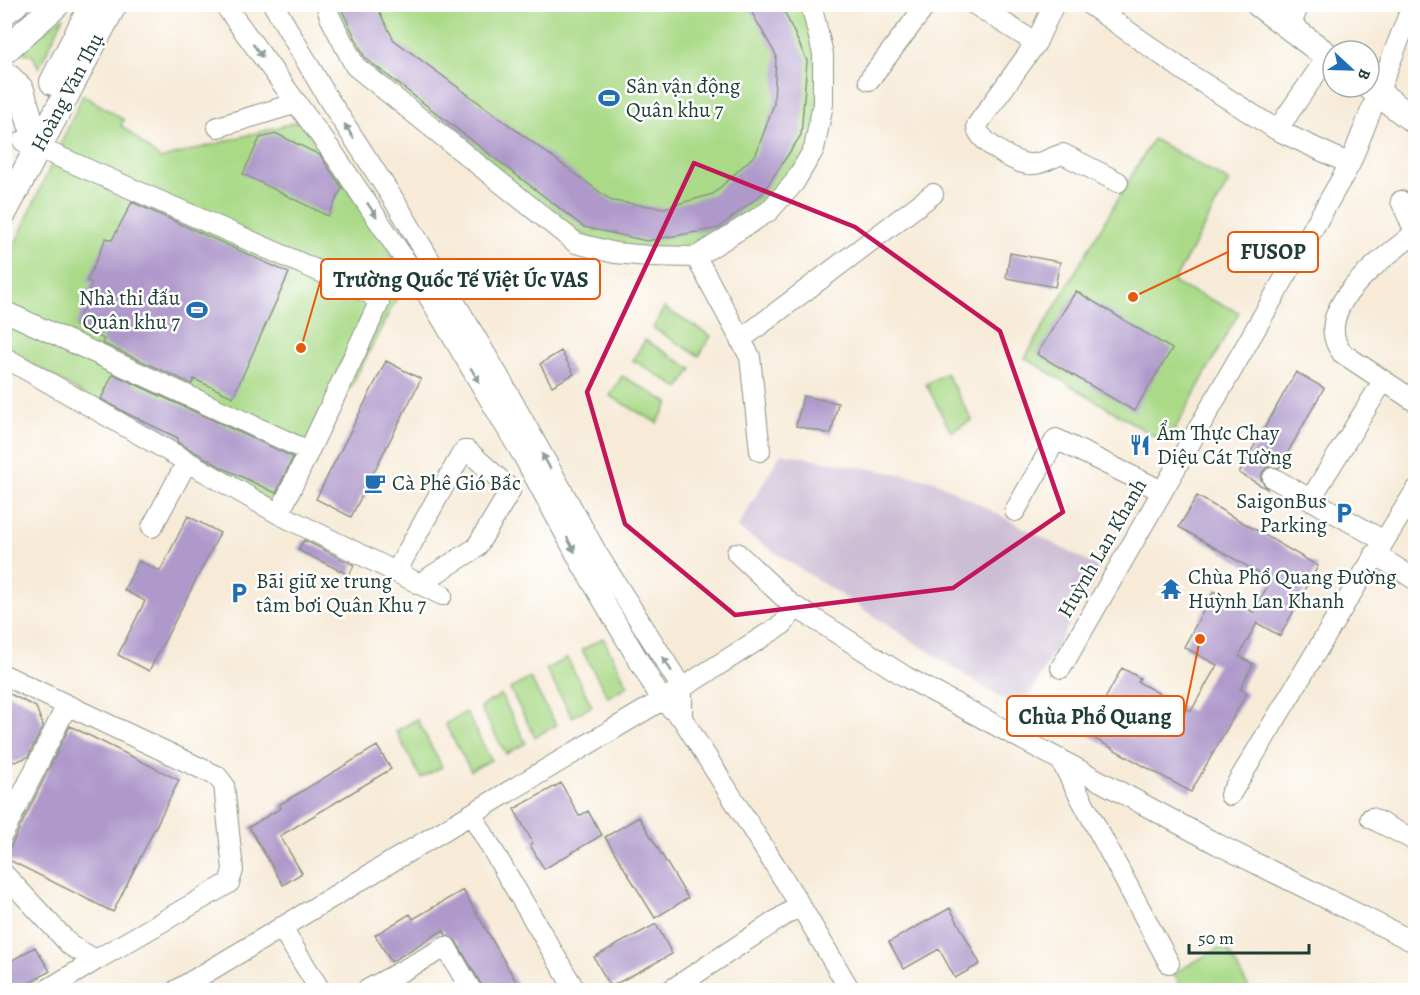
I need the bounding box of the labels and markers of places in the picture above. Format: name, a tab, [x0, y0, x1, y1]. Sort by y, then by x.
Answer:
place label: Sân vận động Quân khu 7	[626, 72, 741, 124]
sports icon: Sân vận động Quân khu 7	[597, 86, 621, 110]
callout: FUSOP	[1228, 232, 1318, 272]
callout: Trường Quốc Tế Việt Úc VAS	[321, 259, 600, 299]
place label: Nhà thi đấu Quân khu 7	[79, 284, 181, 336]
sports icon: Nhà thi đấu Quân khu 7	[185, 298, 209, 322]
place label: Ẩm Thực Chay Diệu Cát Tường	[1156, 419, 1292, 471]
restaurant icon: Ẩm Thực Chay Diệu Cát Tường	[1128, 433, 1152, 457]
place label: Cà Phê Gió Bấc	[392, 469, 521, 497]
cafe icon: Cà Phê Gió Bấc	[363, 471, 387, 495]
place label: SaigonBus Parking	[1236, 487, 1327, 539]
parking icon: SaigonBus Parking	[1332, 501, 1356, 525]
place label: Chùa Phổ Quang Đường Huỳnh Lan Khanh	[1188, 563, 1397, 615]
place label: Bãi giữ xe trung tâm bơi Quân Khu 7	[256, 567, 426, 619]
temple icon: Chùa Phổ Quang Đường Huỳnh Lan Khanh	[1159, 577, 1183, 601]
parking icon: Bãi giữ xe trung tâm bơi Quân Khu 7	[227, 581, 251, 605]
callout: Chùa Phổ Quang	[1007, 696, 1184, 736]

